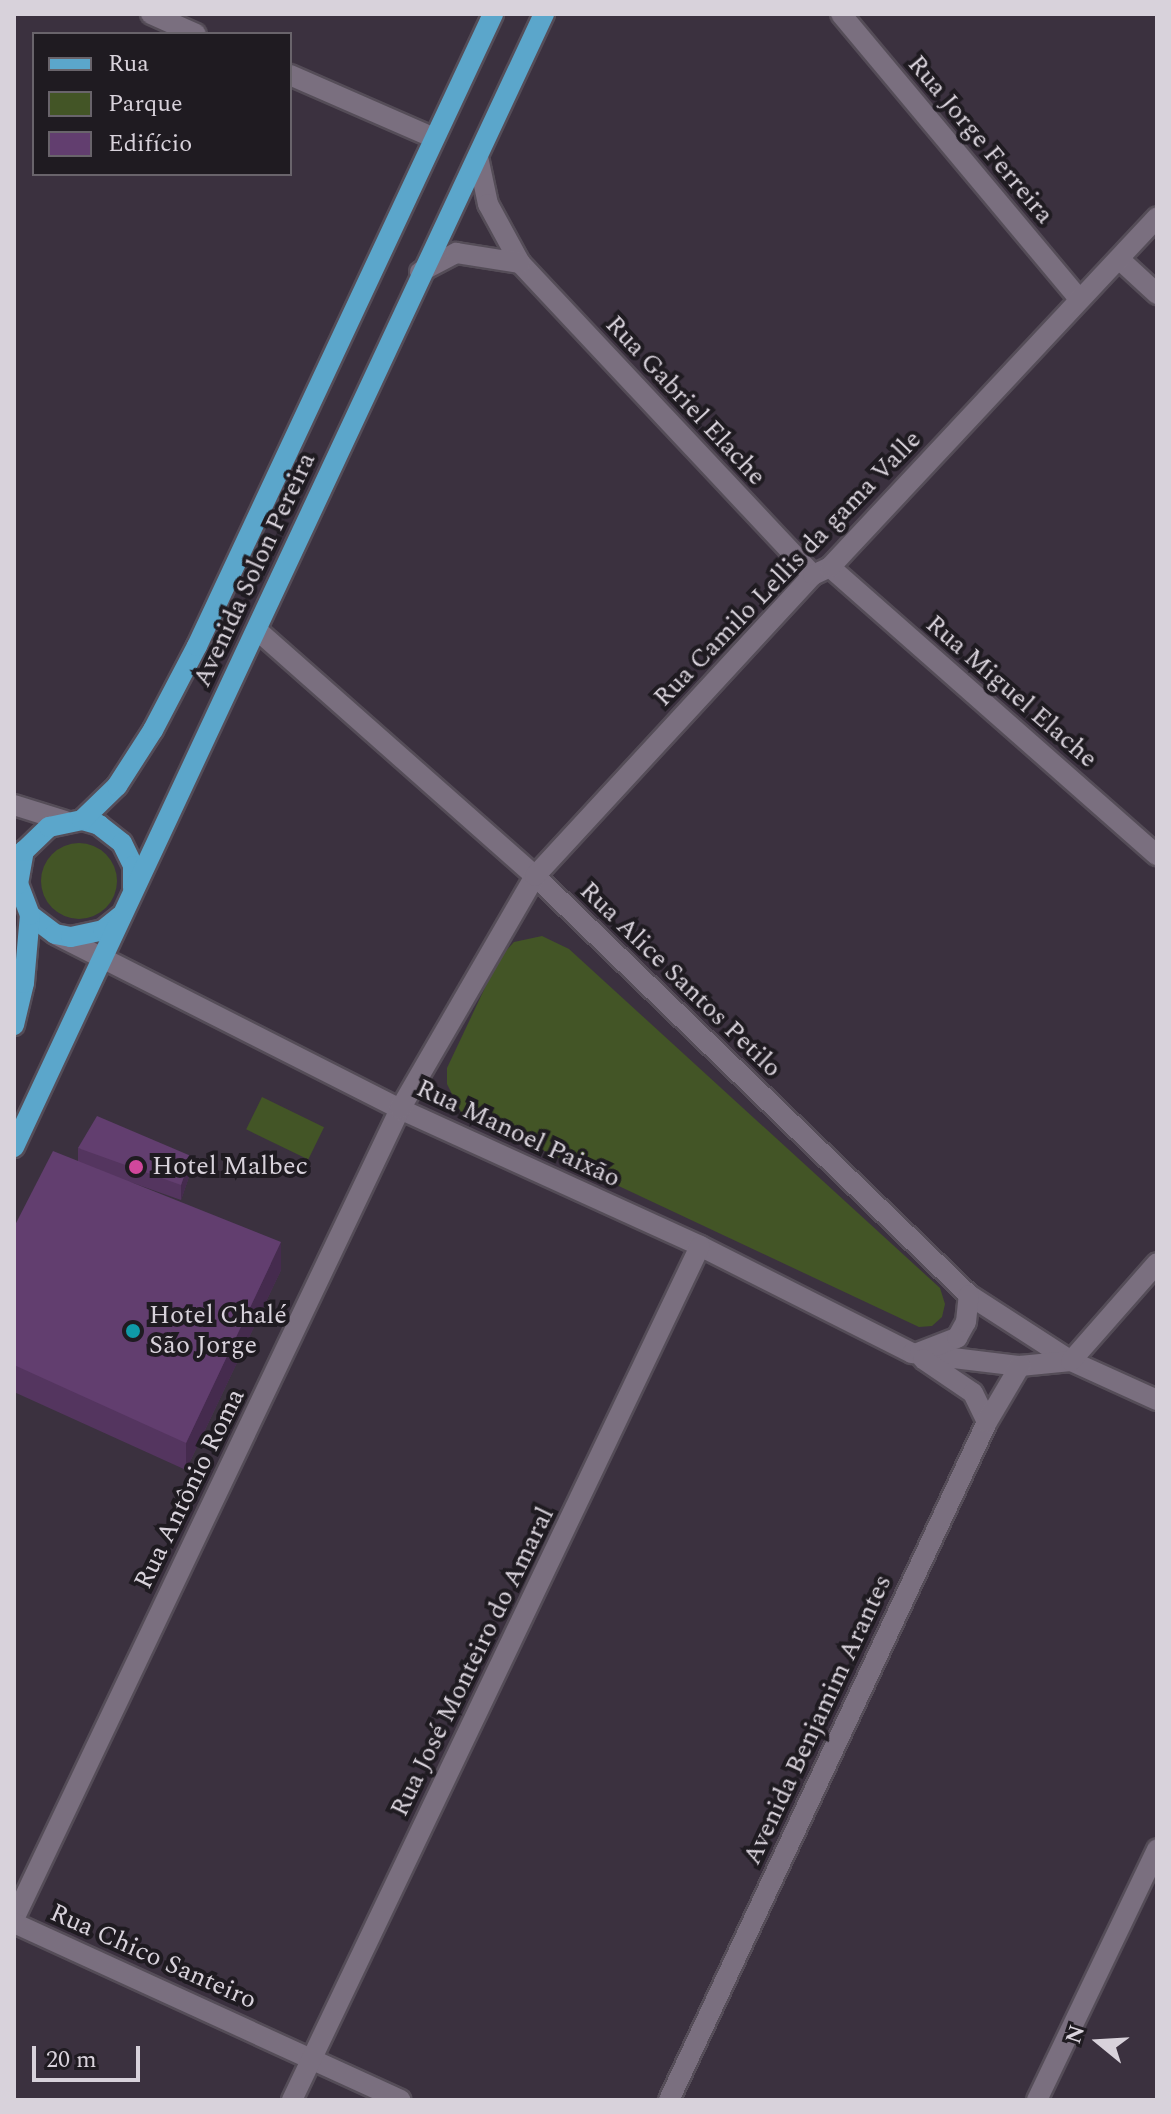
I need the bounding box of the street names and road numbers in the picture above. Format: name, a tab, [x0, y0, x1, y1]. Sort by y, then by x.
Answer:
street label: Rua Jorge Ferreira	[900, 49, 1060, 231]
street label: Rua Gabriel Elache	[598, 310, 772, 492]
street label: Rua Camilo Lellis da gama Valle	[648, 425, 928, 713]
street label: Avenida Solon Pereira	[187, 448, 323, 692]
street label: Rua Miguel Elache	[919, 609, 1103, 775]
street label: Rua Alice Santos Petilo	[573, 876, 787, 1084]
street label: Rua Manoel Paixão	[411, 1073, 625, 1195]
street label: Rua Antônio Roma	[128, 1384, 252, 1594]
street label: Rua José Monteiro do Amaral	[384, 1502, 562, 1822]
street label: Avenida Benjamim Arantes	[737, 1570, 899, 1870]
street label: Rua Chico Santeiro	[45, 1898, 261, 2016]

